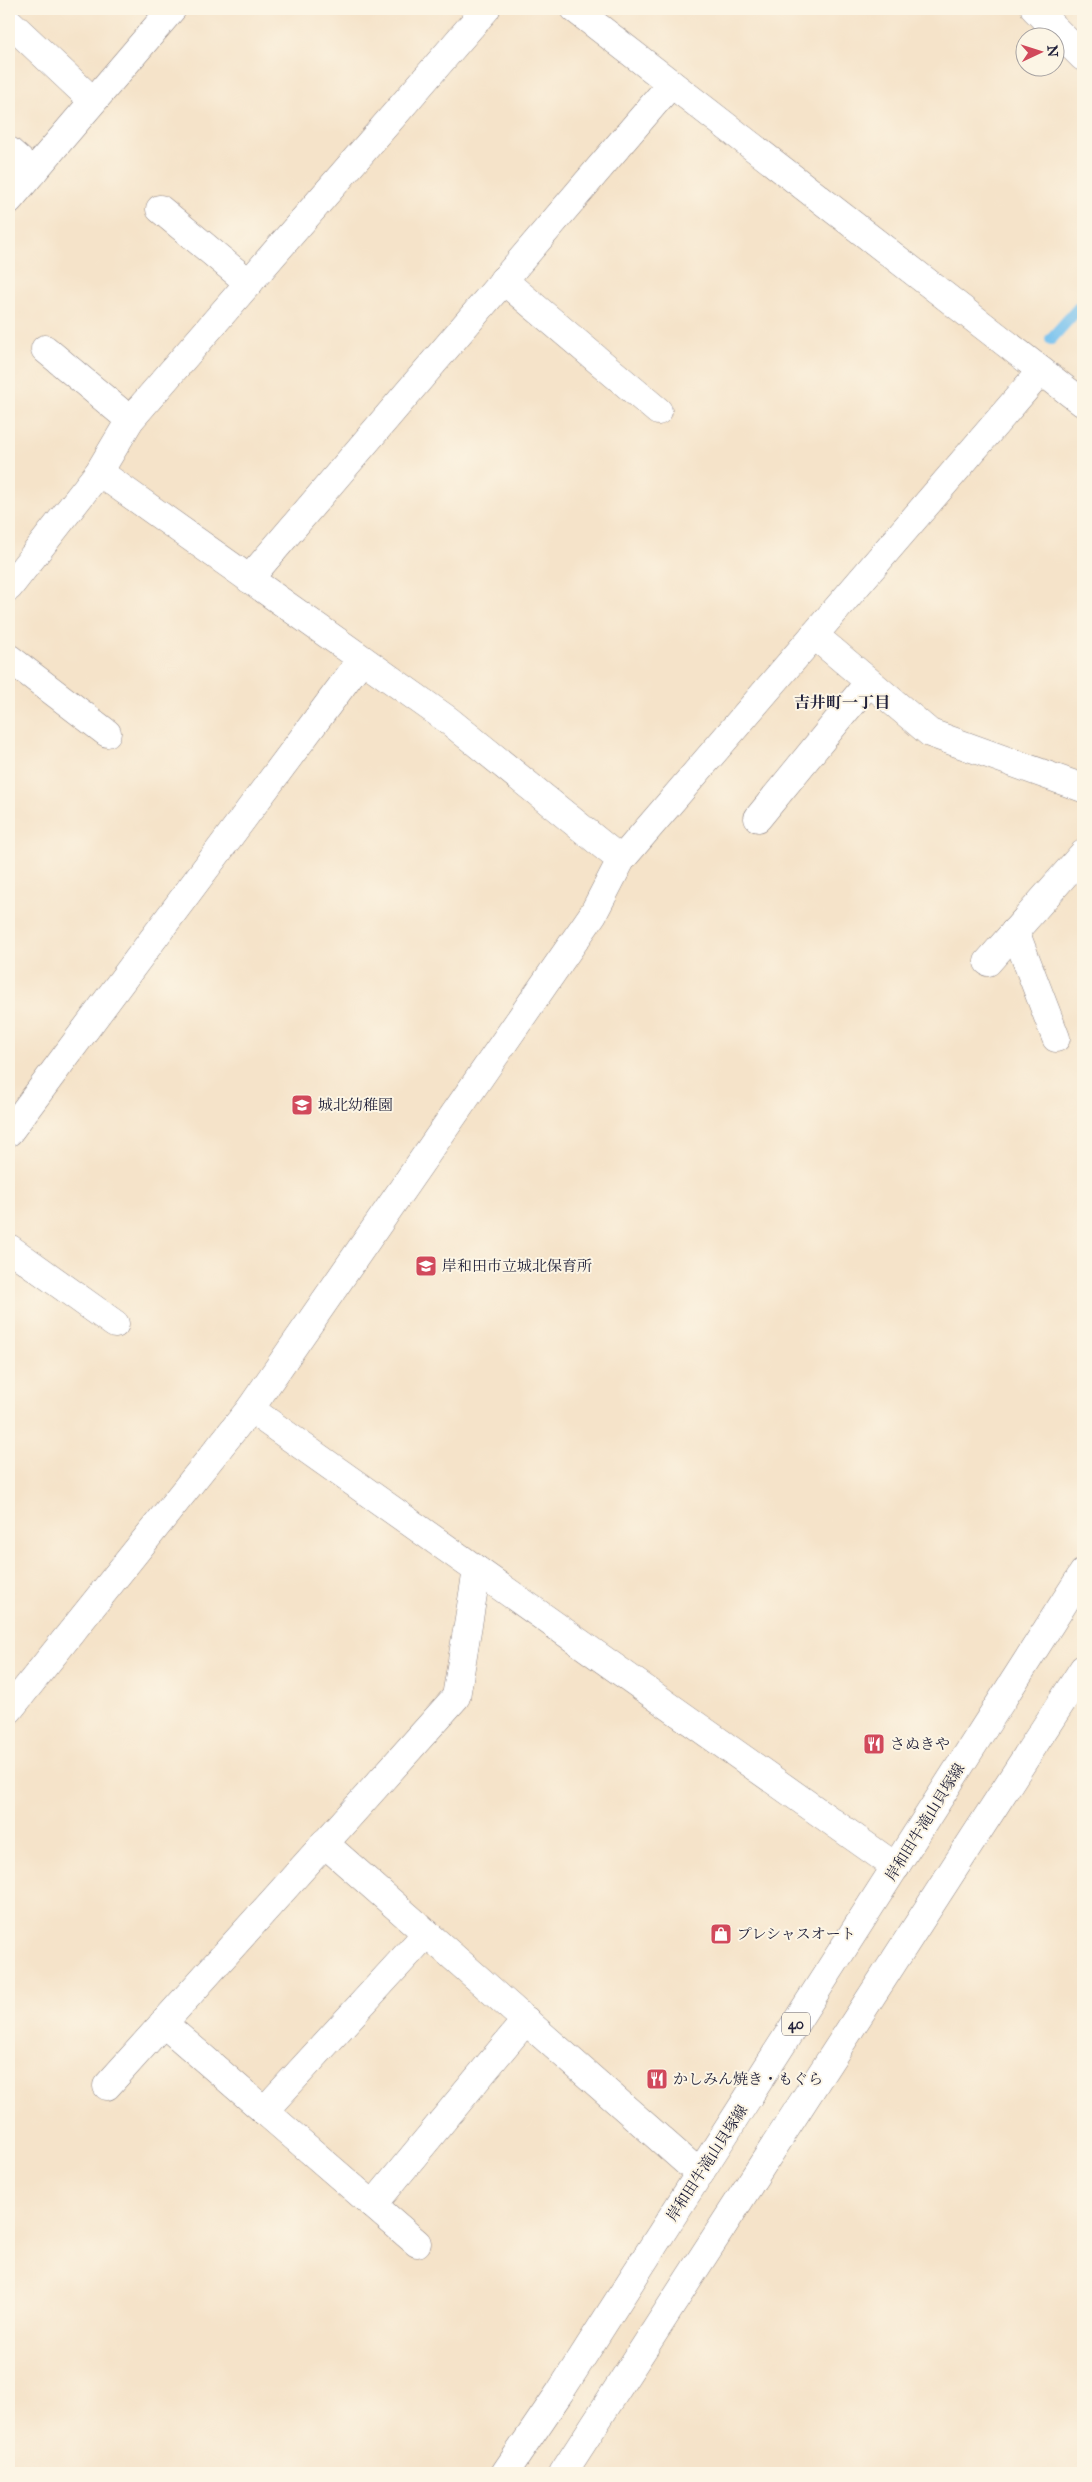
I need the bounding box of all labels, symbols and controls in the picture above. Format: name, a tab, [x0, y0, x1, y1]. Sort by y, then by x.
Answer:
north arrow	[1014, 28, 1064, 78]
text: N	[1044, 45, 1061, 58]
district label: 吉井町一丁目	[794, 693, 890, 712]
school or university icon: 城北幼稚園	[290, 1093, 314, 1117]
place label: 城北幼稚園	[318, 1096, 393, 1114]
school or university icon: 岸和田市立城北保育所	[414, 1254, 438, 1278]
place label: 岸和田市立城北保育所	[442, 1257, 592, 1275]
restaurant icon: さぬきや	[862, 1732, 886, 1756]
place label: さぬきや	[890, 1735, 950, 1753]
street label: 岸和田牛滝山貝塚線	[882, 1760, 968, 1884]
shop icon: プレシャスオート	[709, 1922, 733, 1946]
place label: プレシャスオート	[737, 1925, 856, 1943]
road number: 40	[782, 2012, 810, 2036]
restaurant icon: かしみん焼き・もぐら	[645, 2067, 669, 2091]
place label: かしみん焼き・もぐら	[673, 2070, 823, 2088]
street label: 岸和田牛滝山貝塚線	[663, 2101, 751, 2225]

